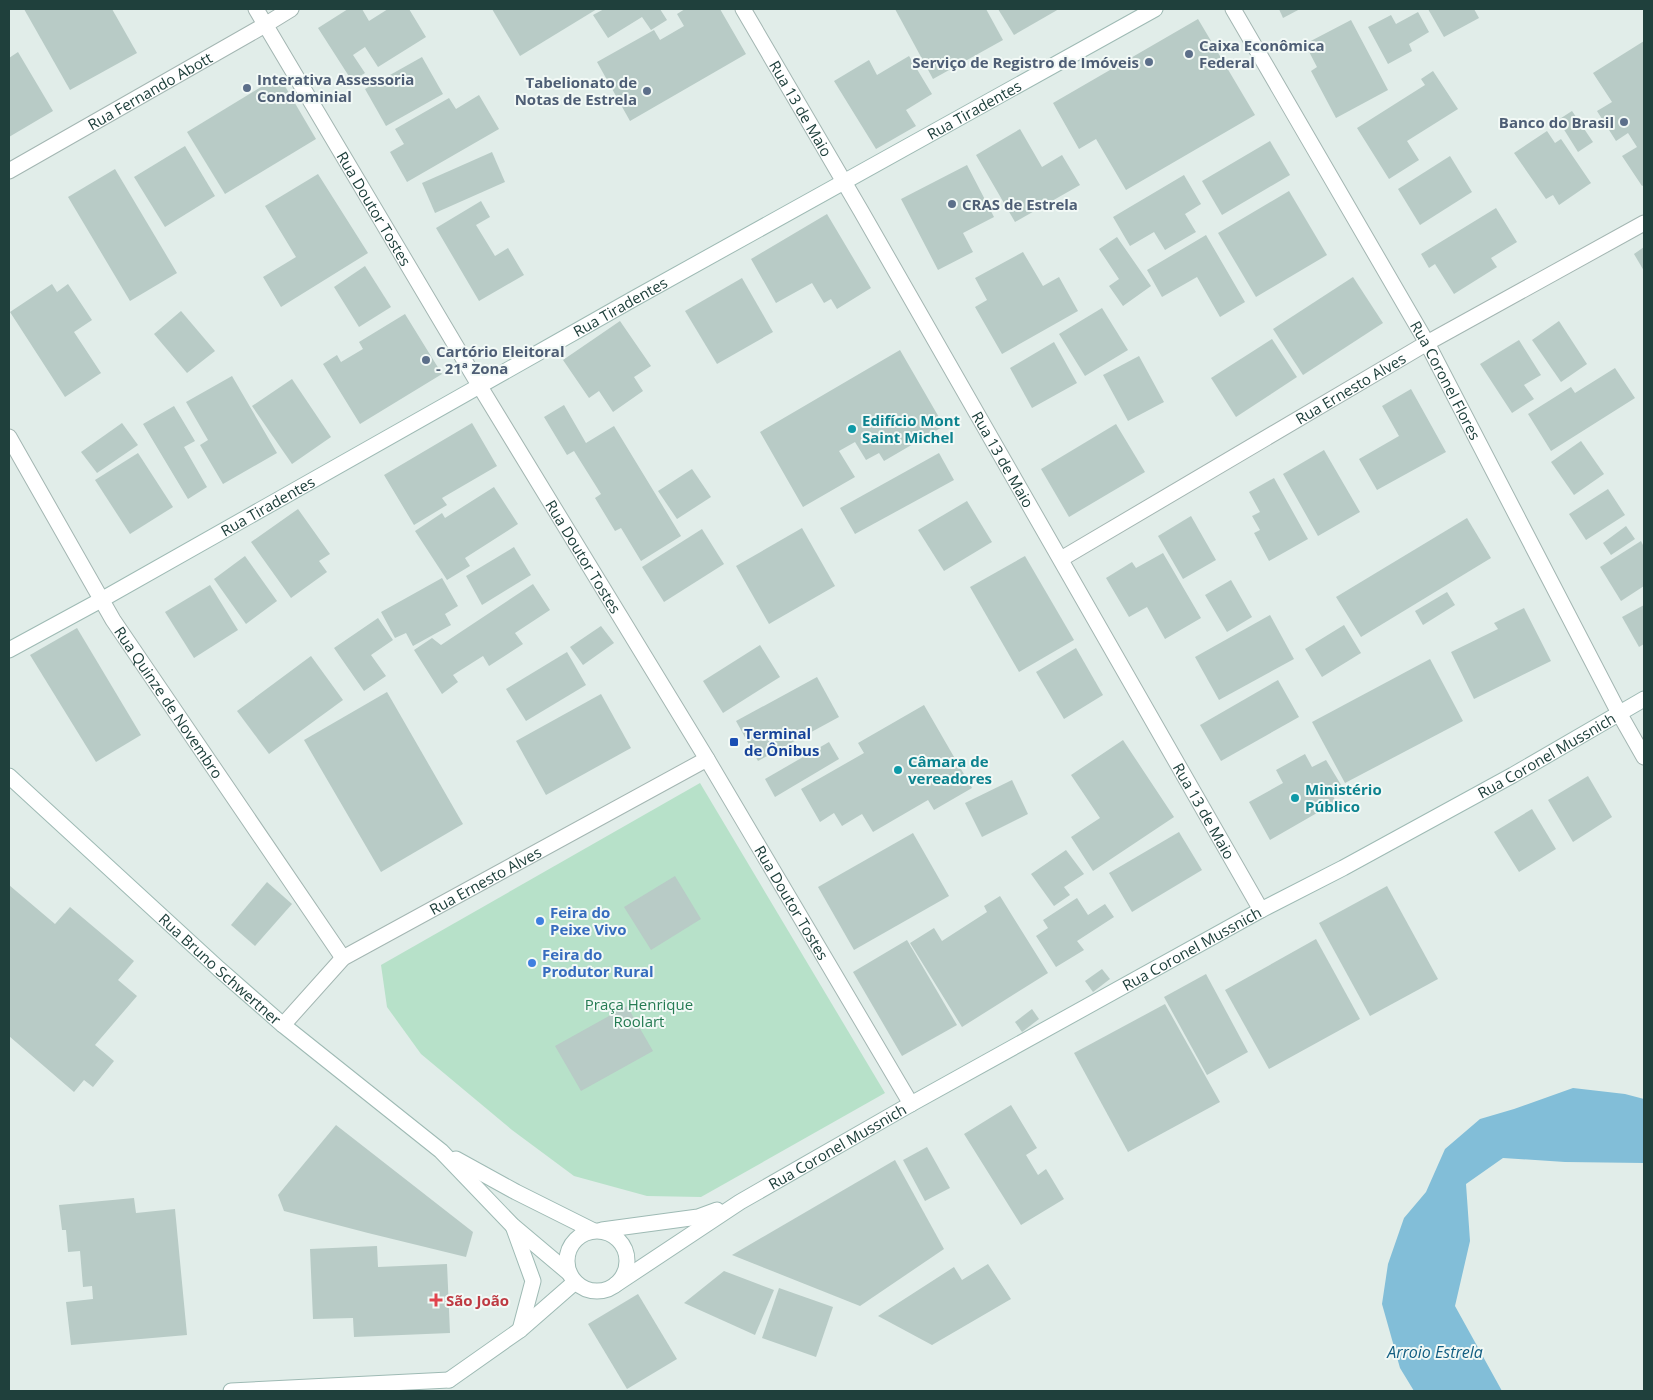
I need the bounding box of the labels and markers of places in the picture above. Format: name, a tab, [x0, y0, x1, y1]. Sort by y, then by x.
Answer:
place label: Caixa Econômica Federal	[1199, 35, 1324, 72]
marker: Caixa Econômica Federal	[1183, 48, 1195, 60]
place label: Serviço de Registro de Imóveis	[912, 52, 1139, 72]
marker: Serviço de Registro de Imóveis	[1143, 56, 1155, 68]
place label: Interativa Assessoria Condominial	[257, 69, 414, 106]
place label: Tabelionato de Notas de Estrela	[515, 72, 637, 109]
marker: Interativa Assessoria Condominial	[241, 82, 253, 94]
marker: Tabelionato de Notas de Estrela	[641, 85, 653, 97]
place label: Banco do Brasil	[1499, 112, 1614, 132]
marker: Banco do Brasil	[1618, 116, 1630, 128]
place label: CRAS de Estrela	[962, 194, 1078, 214]
marker: CRAS de Estrela	[946, 198, 958, 210]
place label: Cartório Eleitoral - 21ª Zona	[436, 341, 564, 378]
marker: Cartório Eleitoral - 21ª Zona	[420, 354, 432, 366]
place label: Edifício Mont Saint Michel	[862, 410, 961, 447]
marker: Edifício Mont Saint Michel	[846, 423, 858, 435]
place label: Terminal de Ônibus	[744, 723, 819, 760]
marker: Terminal de Ônibus	[728, 736, 740, 748]
place label: Câmara de vereadores	[908, 751, 992, 788]
marker: Câmara de vereadores	[892, 764, 904, 776]
place label: Ministério Público	[1305, 779, 1382, 816]
marker: Ministério Público	[1289, 792, 1301, 804]
place label: Feira do Peixe Vivo	[550, 902, 626, 939]
marker: Feira do Peixe Vivo	[534, 915, 546, 927]
place label: Feira do Produtor Rural	[542, 944, 654, 981]
marker: Feira do Produtor Rural	[526, 957, 538, 969]
place label: São João	[446, 1290, 509, 1310]
marker: São João	[430, 1294, 442, 1306]

